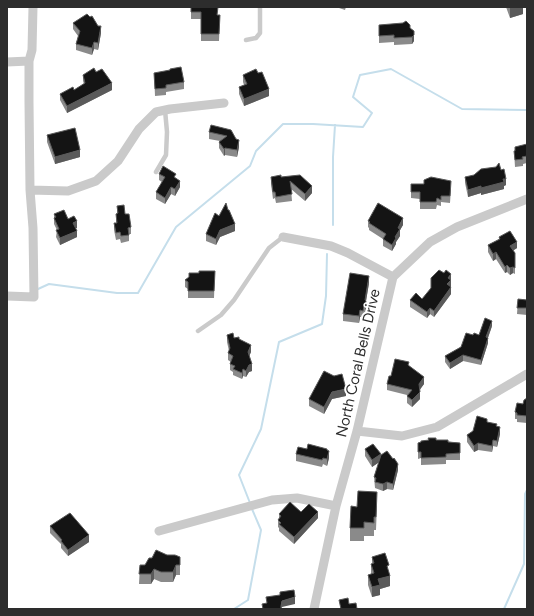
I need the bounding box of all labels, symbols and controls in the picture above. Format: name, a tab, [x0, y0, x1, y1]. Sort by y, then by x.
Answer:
street label: North Coral Bells Drive	[332, 287, 384, 439]

